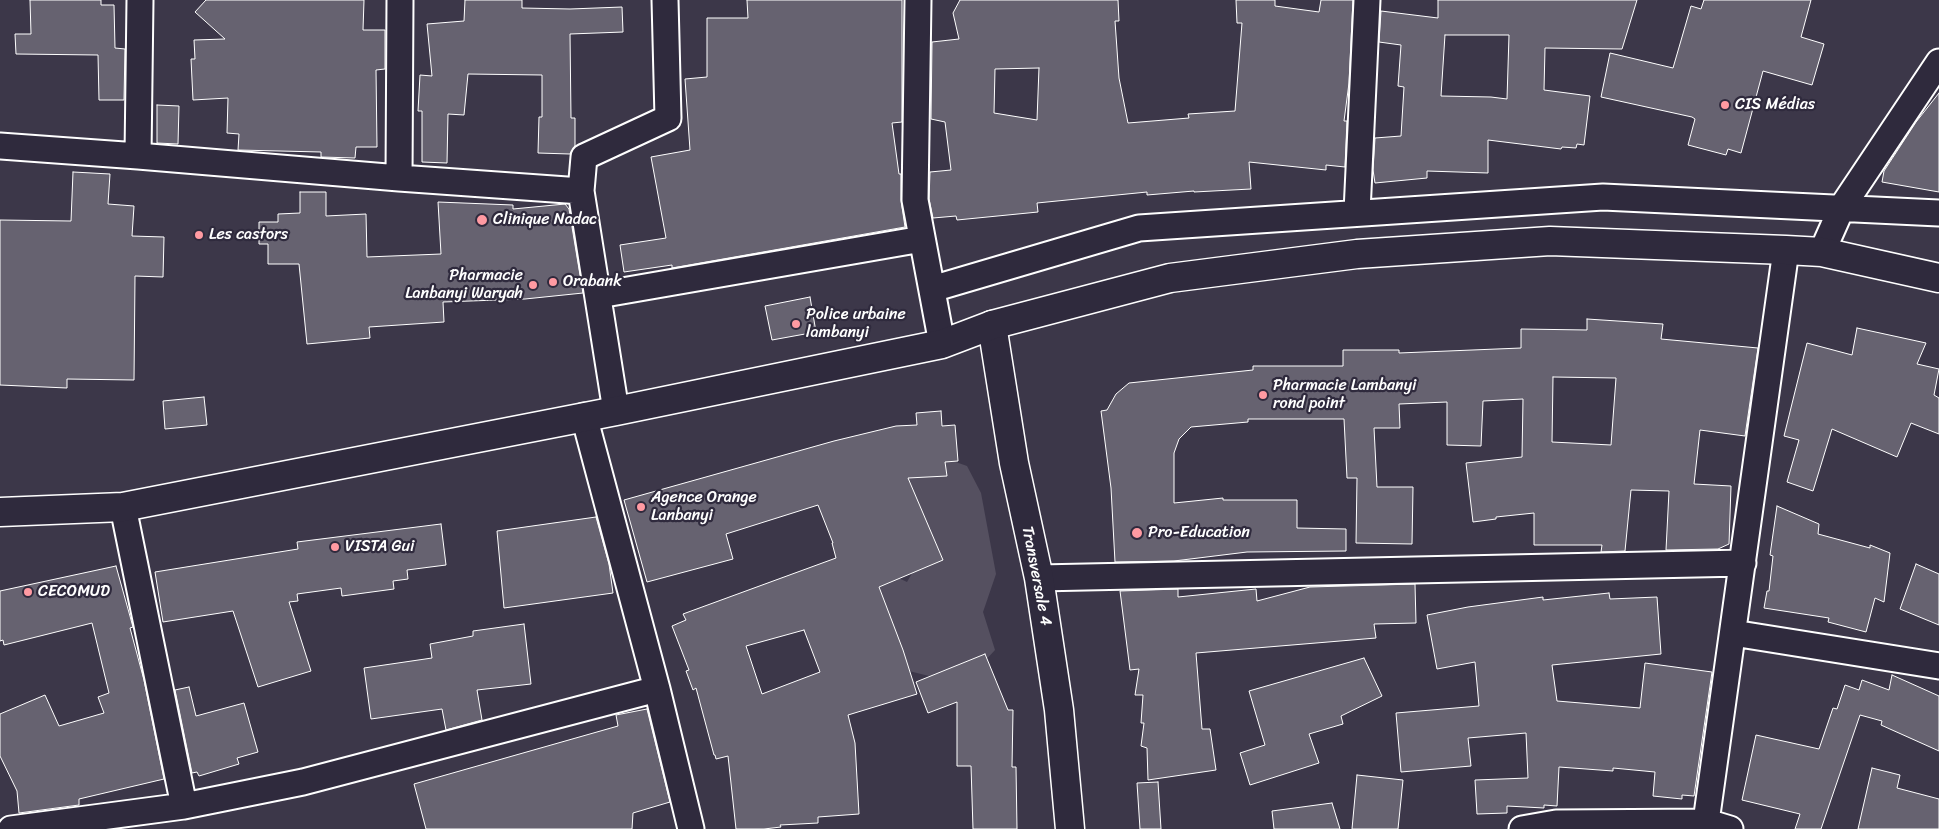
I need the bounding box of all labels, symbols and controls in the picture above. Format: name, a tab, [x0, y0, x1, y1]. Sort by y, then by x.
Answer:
place label: CIS Médias	[1735, 95, 1815, 115]
marker: CIS Médias	[1719, 99, 1731, 111]
place label: Clinique Nadac	[493, 210, 597, 230]
marker: Clinique Nadac	[475, 213, 489, 227]
place label: Les castors	[209, 225, 288, 245]
marker: Les castors	[193, 229, 205, 241]
place label: Pharmacie Lanbanyi Waryah	[405, 266, 523, 304]
place label: Orabank	[563, 272, 622, 292]
marker: Orabank	[547, 276, 559, 288]
marker: Pharmacie Lanbanyi Waryah	[527, 279, 539, 291]
place label: Police urbaine lambanyi	[806, 305, 906, 343]
marker: Police urbaine lambanyi	[790, 318, 802, 330]
place label: Pharmacie Lambanyi rond point	[1273, 376, 1416, 414]
marker: Pharmacie Lambanyi rond point	[1257, 389, 1269, 401]
place label: Agence Orange Lanbanyi	[651, 488, 757, 526]
marker: Agence Orange Lanbanyi	[635, 501, 647, 513]
place label: Pro-Education	[1148, 523, 1250, 543]
street label: Transversale 4	[1017, 525, 1055, 627]
marker: Pro-Education	[1130, 526, 1144, 540]
place label: VISTA Gui	[345, 537, 414, 557]
marker: VISTA Gui	[329, 541, 341, 553]
place label: CECOMUD	[38, 582, 110, 602]
marker: CECOMUD	[22, 586, 34, 598]

